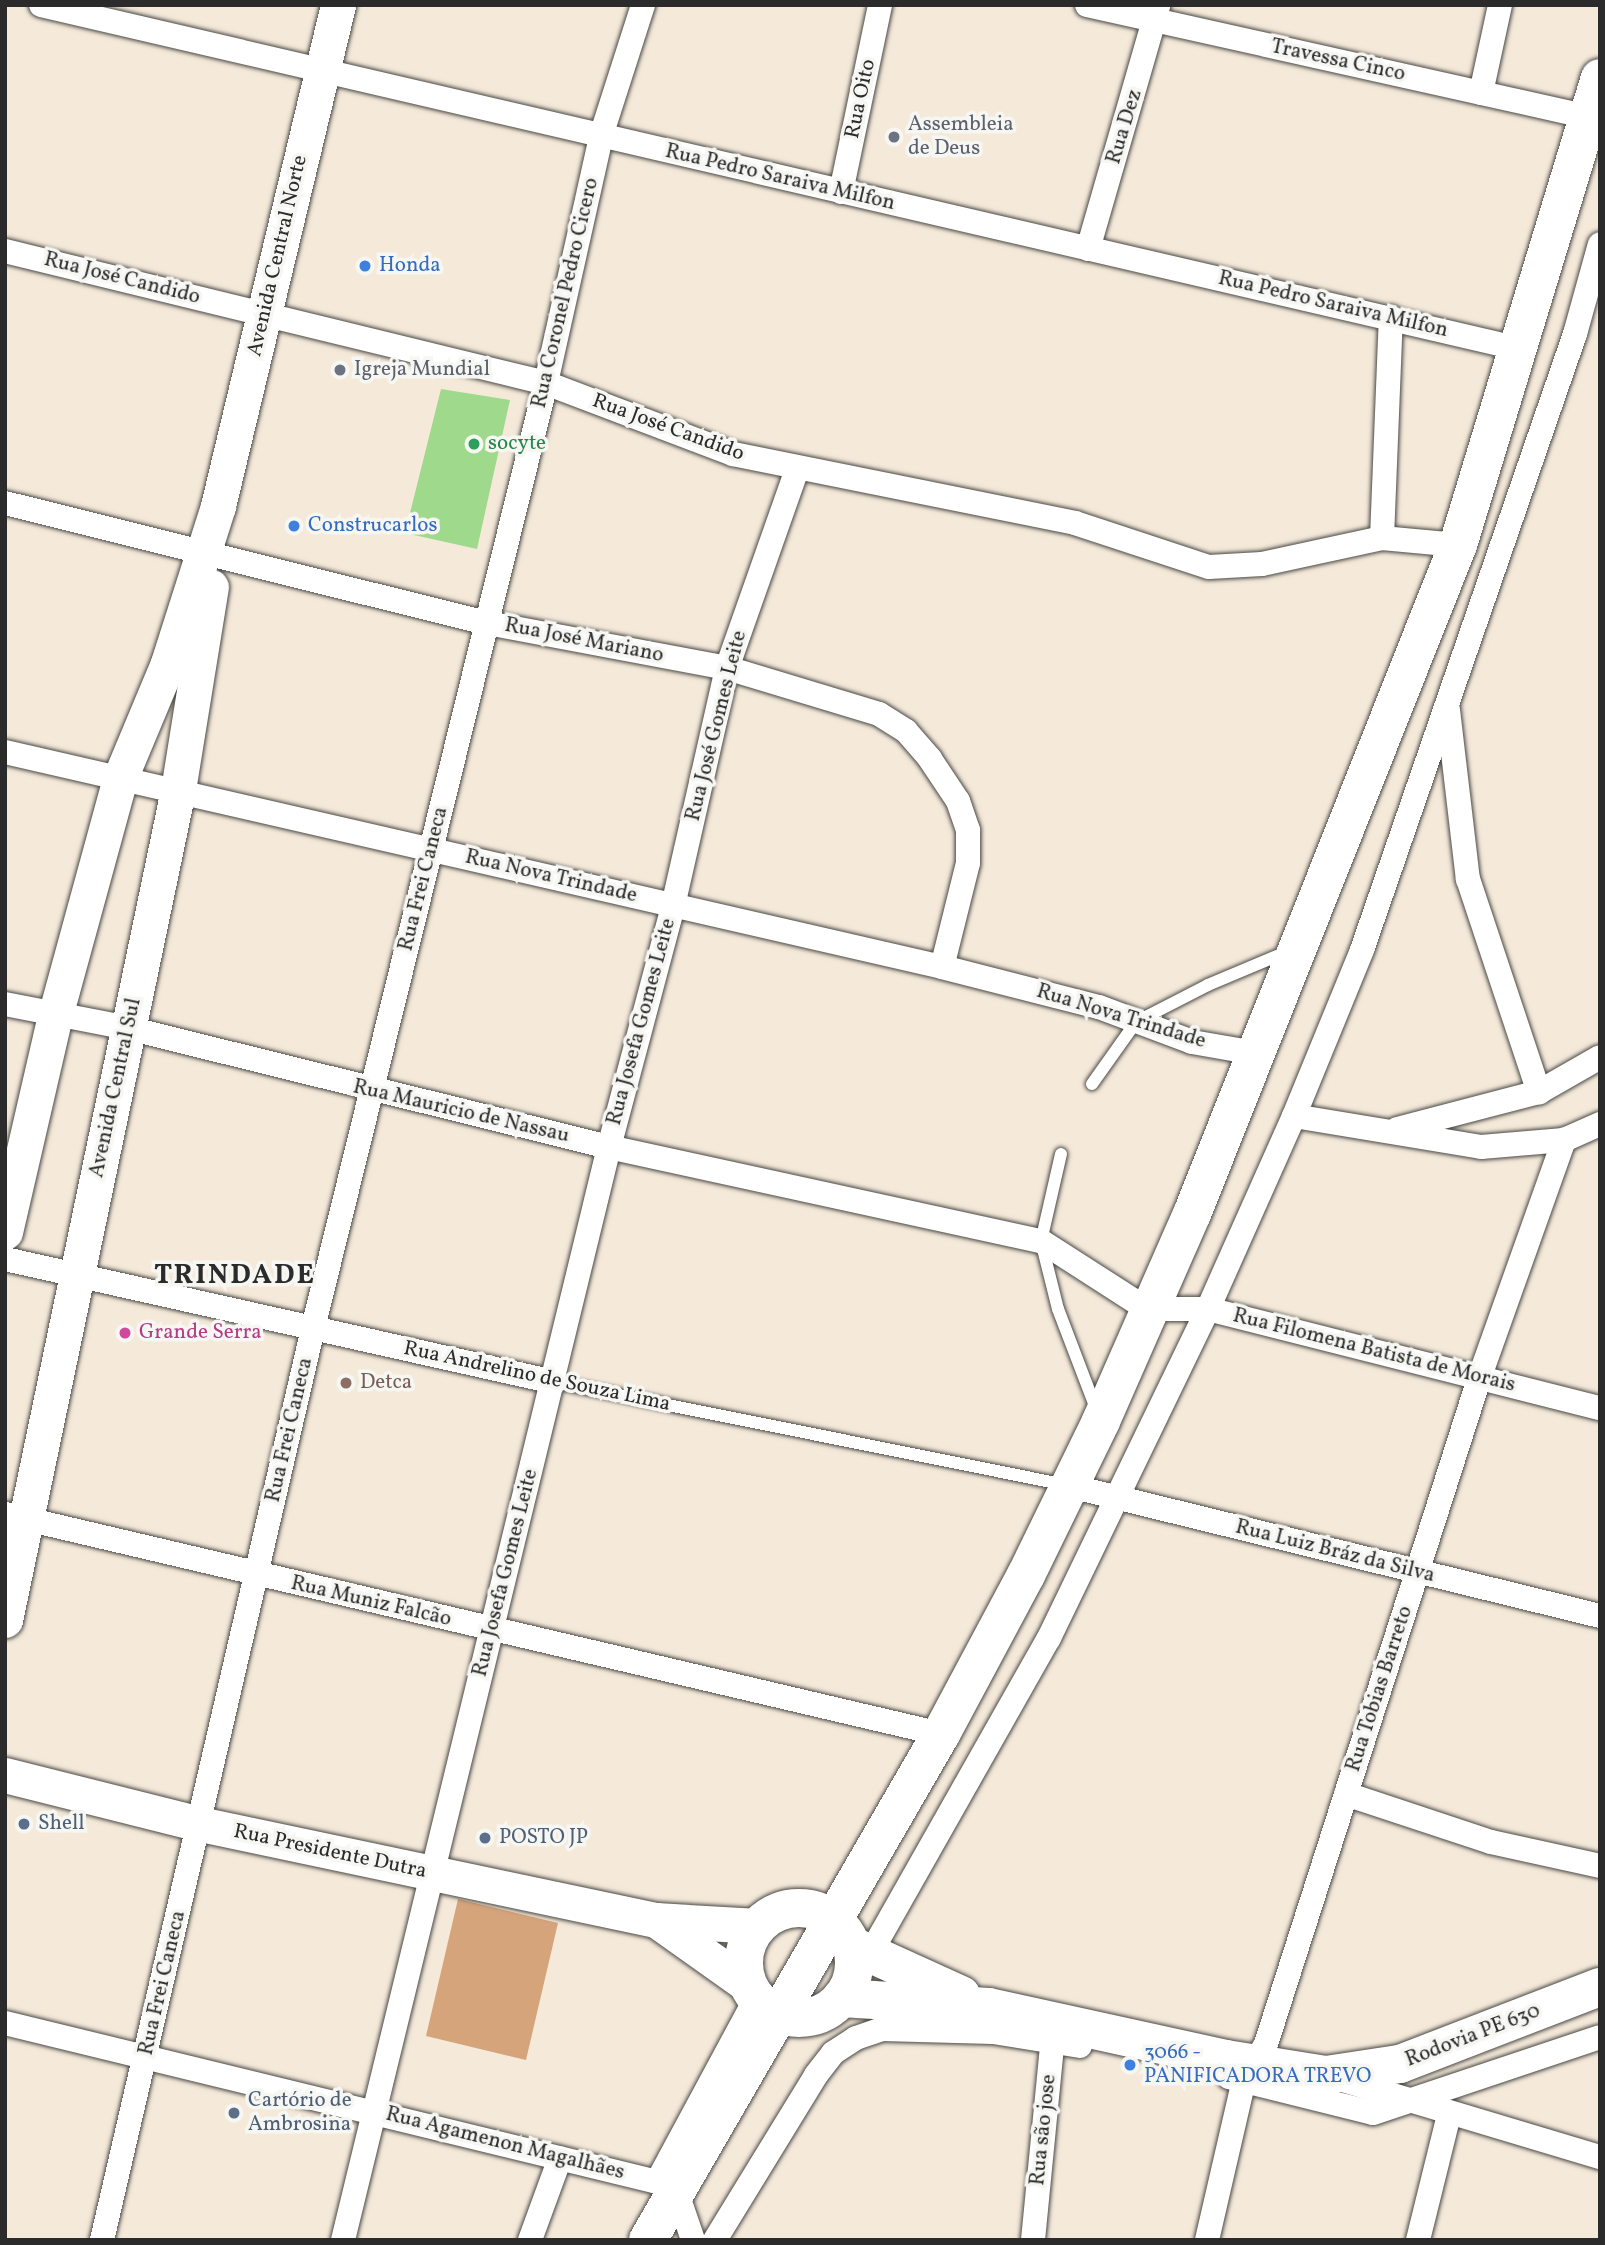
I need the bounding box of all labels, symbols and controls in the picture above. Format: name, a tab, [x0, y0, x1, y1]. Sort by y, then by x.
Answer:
street label: Travessa Cinco	[1269, 34, 1407, 88]
street label: Rua Oito	[840, 57, 882, 141]
street label: Rua Dez	[1102, 87, 1148, 167]
place label: Assembleia de Deus	[908, 112, 1014, 162]
marker: Assembleia de Deus	[886, 129, 902, 145]
street label: Rua Pedro Saraiva Milfon	[663, 139, 897, 217]
street label: Avenida Central Norte	[243, 153, 313, 359]
street label: Rua Coronel Pedro Cicero	[527, 175, 605, 411]
street label: Rua José Candido	[41, 247, 203, 311]
place label: Honda	[379, 253, 441, 279]
marker: Honda	[357, 258, 373, 274]
street label: Rua Pedro Saraiva Milfon	[1216, 266, 1450, 344]
place label: Igreja Mundial	[354, 357, 490, 383]
marker: Igreja Mundial	[332, 362, 348, 378]
street label: Rua José Candido	[589, 389, 747, 467]
place label: socyte	[488, 431, 546, 457]
marker: socyte	[466, 436, 482, 452]
place label: Construcarlos	[308, 513, 438, 539]
marker: Construcarlos	[286, 518, 302, 534]
street label: Rua José Mariano	[502, 613, 666, 669]
street label: Rua José Gomes Leite	[681, 628, 753, 824]
street label: Rua Frei Caneca	[394, 804, 454, 954]
street label: Rua Nova Trindade	[462, 845, 640, 909]
street label: Rua Josefa Gomes Leite	[602, 916, 682, 1128]
street label: Rua Nova Trindade	[1033, 979, 1209, 1055]
street label: Avenida Central Sul	[85, 996, 147, 1180]
street label: Rua Mauricio de Nassau	[350, 1075, 572, 1149]
district label: TRINDADE	[155, 1259, 315, 1293]
street label: Rua Filomena Batista de Morais	[1230, 1304, 1518, 1398]
place label: Grande Serra	[139, 1320, 262, 1346]
marker: Grande Serra	[117, 1325, 133, 1341]
street label: Rua Andrelino de Souza Lima	[401, 1336, 673, 1418]
street label: Rua Frei Caneca	[261, 1355, 319, 1505]
place label: Detca	[360, 1370, 412, 1396]
marker: Detca	[338, 1375, 354, 1391]
street label: Rua Josefa Gomes Leite	[468, 1467, 544, 1679]
street label: Rua Luiz Bráz da Silva	[1233, 1515, 1437, 1589]
street label: Rua Muniz Falcão	[288, 1571, 454, 1633]
street label: Rua Tobias Barreto	[1341, 1603, 1419, 1775]
place label: Shell	[38, 1811, 85, 1837]
marker: Shell	[16, 1816, 32, 1832]
street label: Rua Presidente Dutra	[231, 1819, 429, 1885]
place label: POSTO JP	[499, 1825, 588, 1851]
marker: POSTO JP	[477, 1830, 493, 1846]
street label: Rua Frei Caneca	[134, 1908, 192, 2058]
street label: Rodovia PE 630	[1402, 1999, 1544, 2073]
place label: 3066 - PANIFICADORA TREVO	[1144, 2040, 1372, 2090]
marker: 3066 - PANIFICADORA TREVO	[1122, 2057, 1138, 2073]
street label: Rua são jose	[1026, 2073, 1062, 2187]
place label: Cartório de Ambrosina	[248, 2088, 352, 2138]
street label: Rua Agamenon Magalhães	[383, 2102, 627, 2186]
marker: Cartório de Ambrosina	[226, 2105, 242, 2121]

